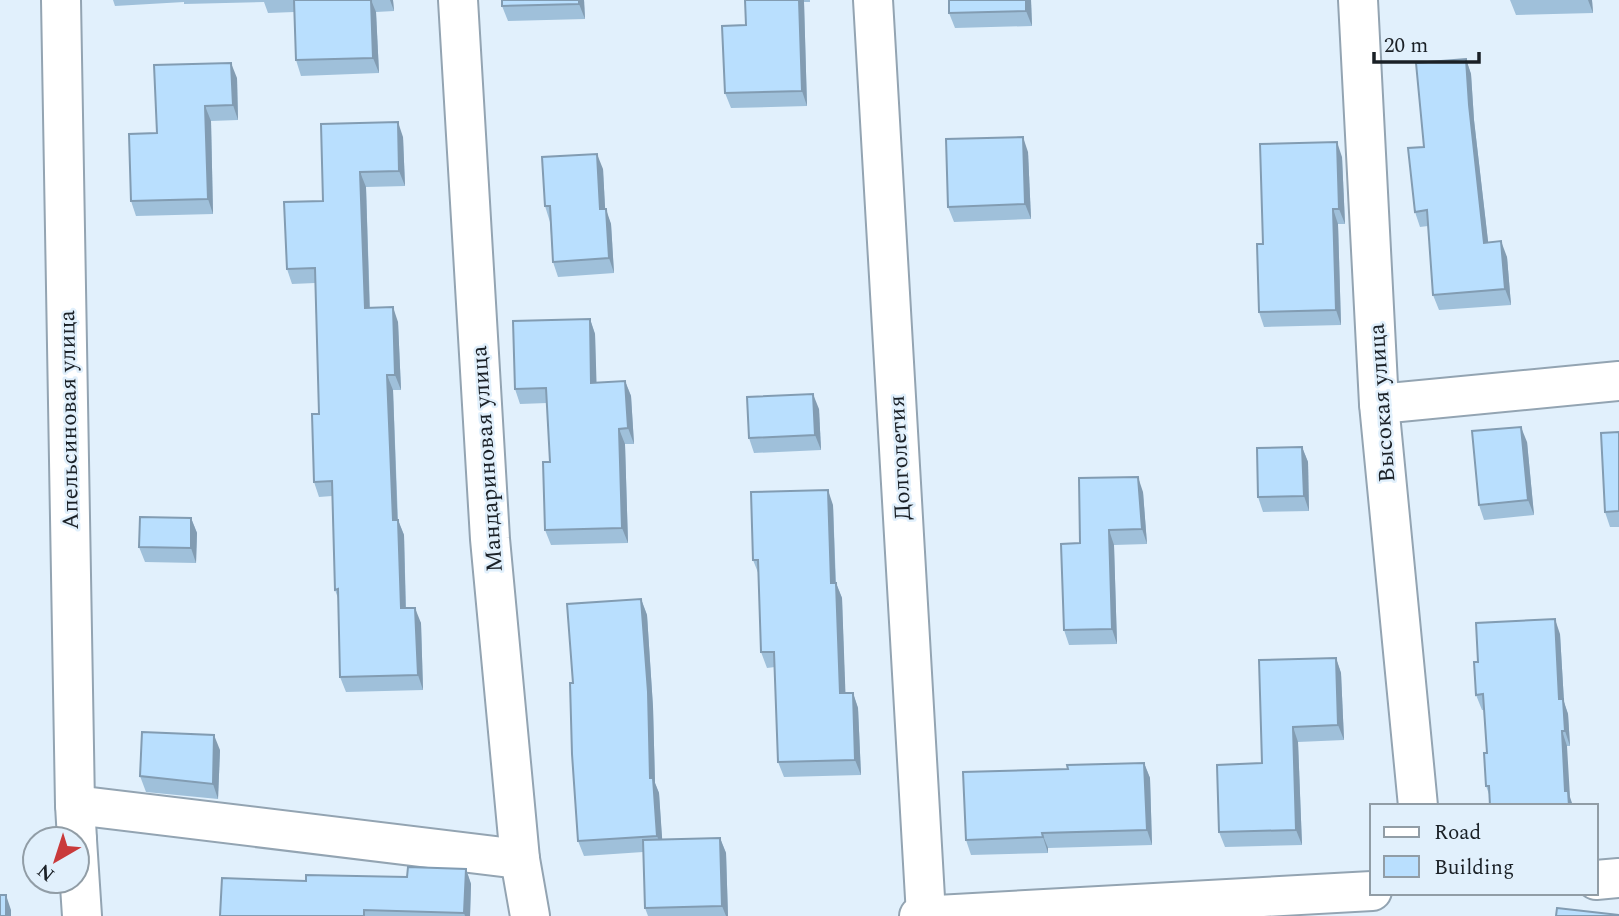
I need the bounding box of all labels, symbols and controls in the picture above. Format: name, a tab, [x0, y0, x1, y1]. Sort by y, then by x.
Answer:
scale bar	[1374, 21, 1479, 65]
text: 20 m	[1384, 30, 1428, 62]
street label: Апельсиновая улица	[50, 310, 89, 530]
street label: Высокая улица	[1359, 322, 1406, 484]
street label: Мандариновая улица	[462, 344, 513, 573]
street label: Долголетия	[880, 394, 921, 521]
legend	[1370, 804, 1598, 895]
text: Road	[1434, 817, 1481, 849]
north arrow	[21, 825, 91, 895]
text: Building	[1434, 852, 1514, 884]
text: N	[31, 856, 61, 888]

